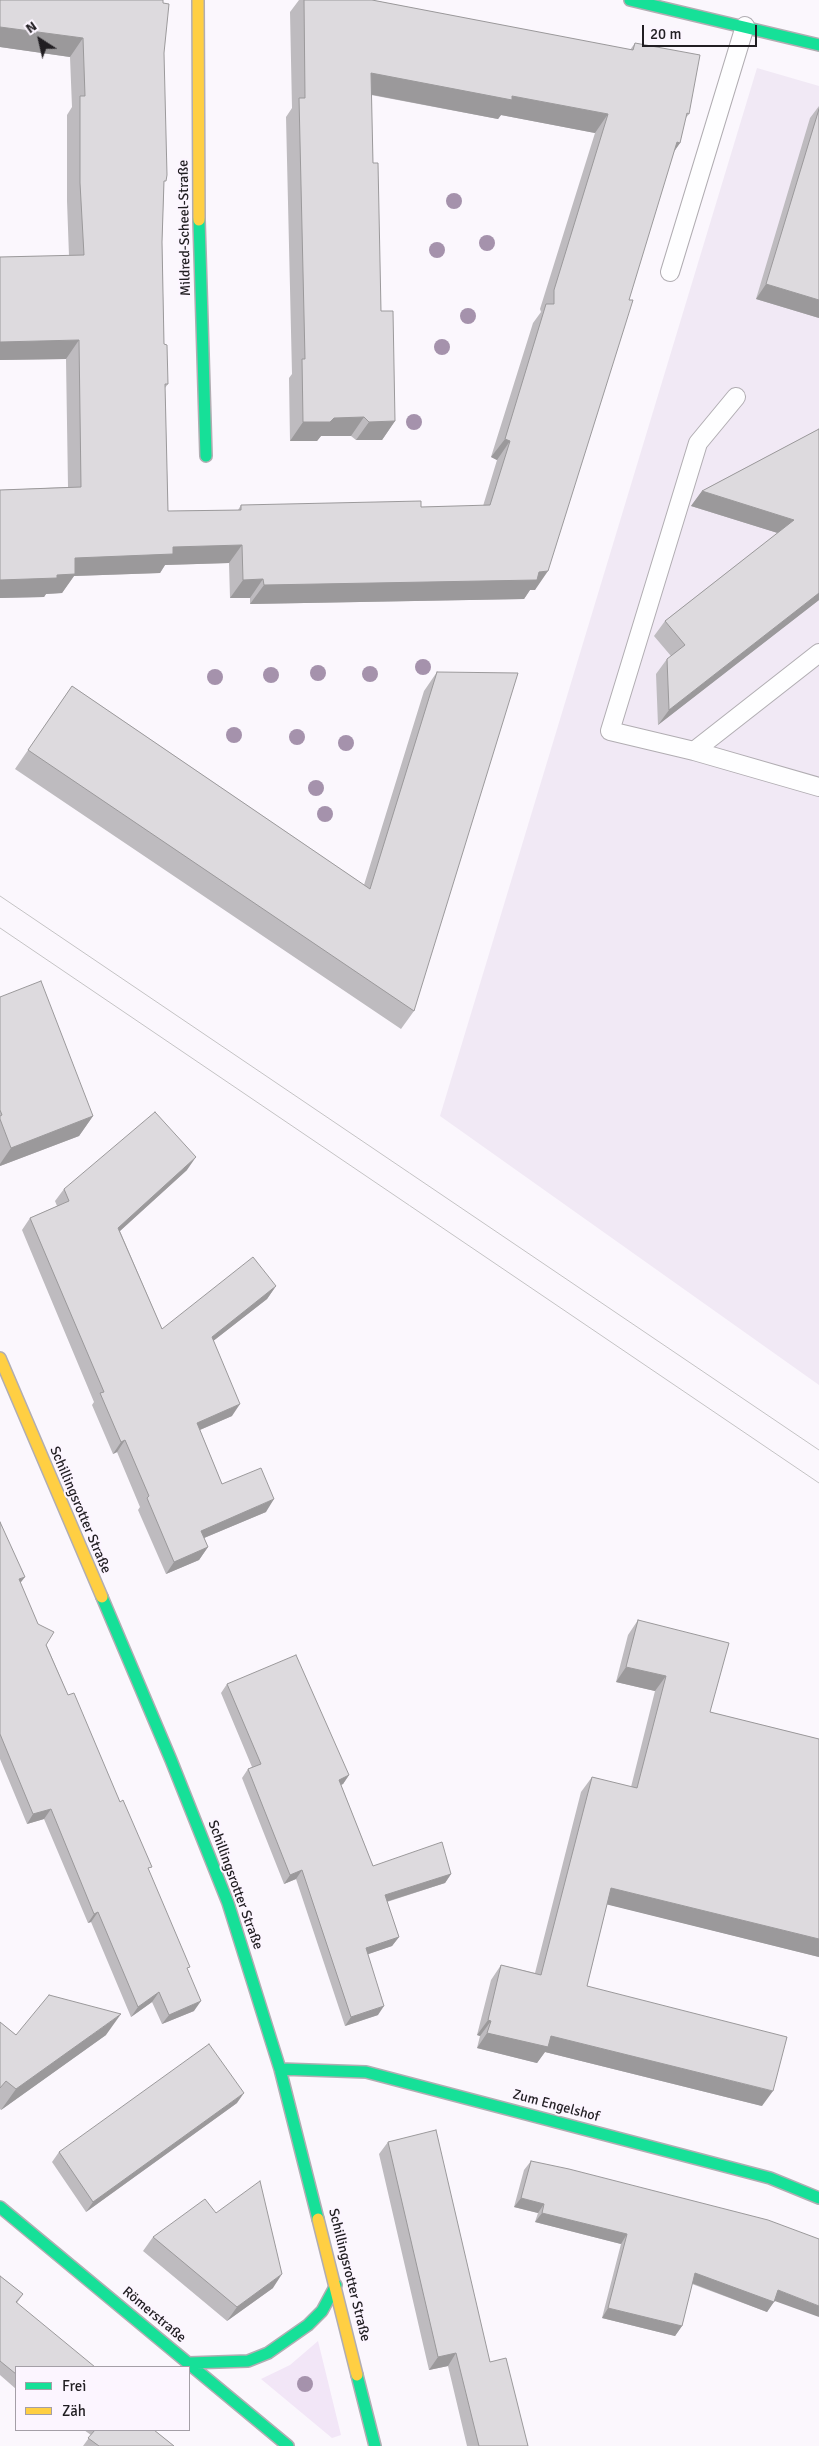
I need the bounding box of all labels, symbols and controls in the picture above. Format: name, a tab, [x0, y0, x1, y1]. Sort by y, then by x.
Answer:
north arrow	[15, 15, 65, 65]
scale bar	[644, 15, 759, 47]
text: N	[22, 18, 40, 37]
text: 20 m	[650, 25, 681, 43]
street label: Mildred-Scheel-Straße	[175, 160, 195, 296]
street label: Schillingsrotter Straße	[46, 1444, 114, 1576]
street label: Schillingsrotter Straße	[204, 1818, 266, 1952]
street label: Zum Engelshof	[511, 2086, 601, 2126]
street label: Schillingsrotter Straße	[324, 2207, 374, 2343]
street label: Römerstraße	[119, 2284, 189, 2346]
legend	[15, 2366, 190, 2431]
text: Frei	[62, 2377, 86, 2395]
text: Zäh	[62, 2402, 86, 2420]

